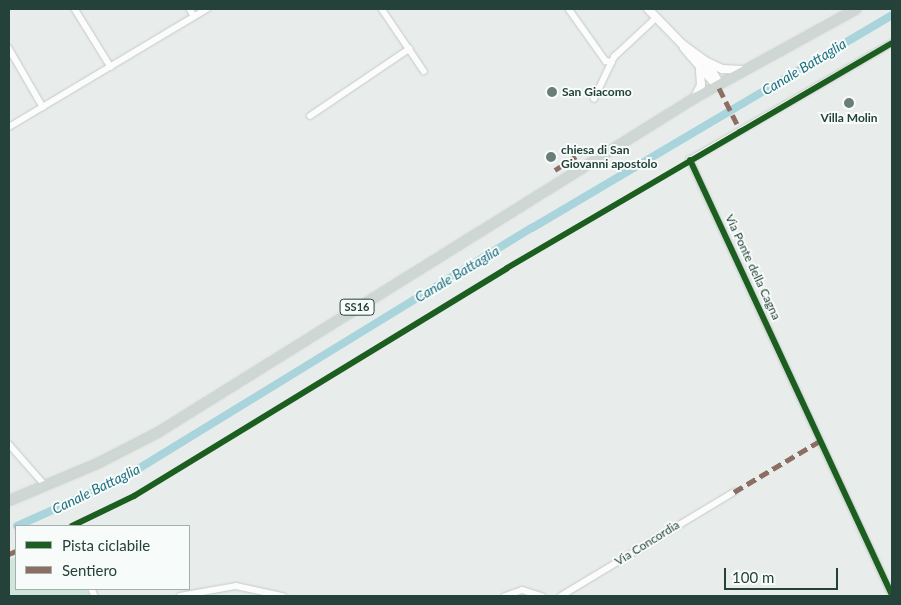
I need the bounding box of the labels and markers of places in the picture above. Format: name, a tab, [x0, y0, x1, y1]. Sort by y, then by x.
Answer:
place label: San Giacomo	[562, 85, 632, 99]
marker: San Giacomo	[546, 86, 558, 98]
marker: Villa Molin	[843, 97, 855, 109]
place label: Villa Molin	[820, 111, 878, 125]
place label: chiesa di San Giovanni apostolo	[561, 143, 657, 171]
marker: chiesa di San Giovanni apostolo	[545, 151, 557, 163]

